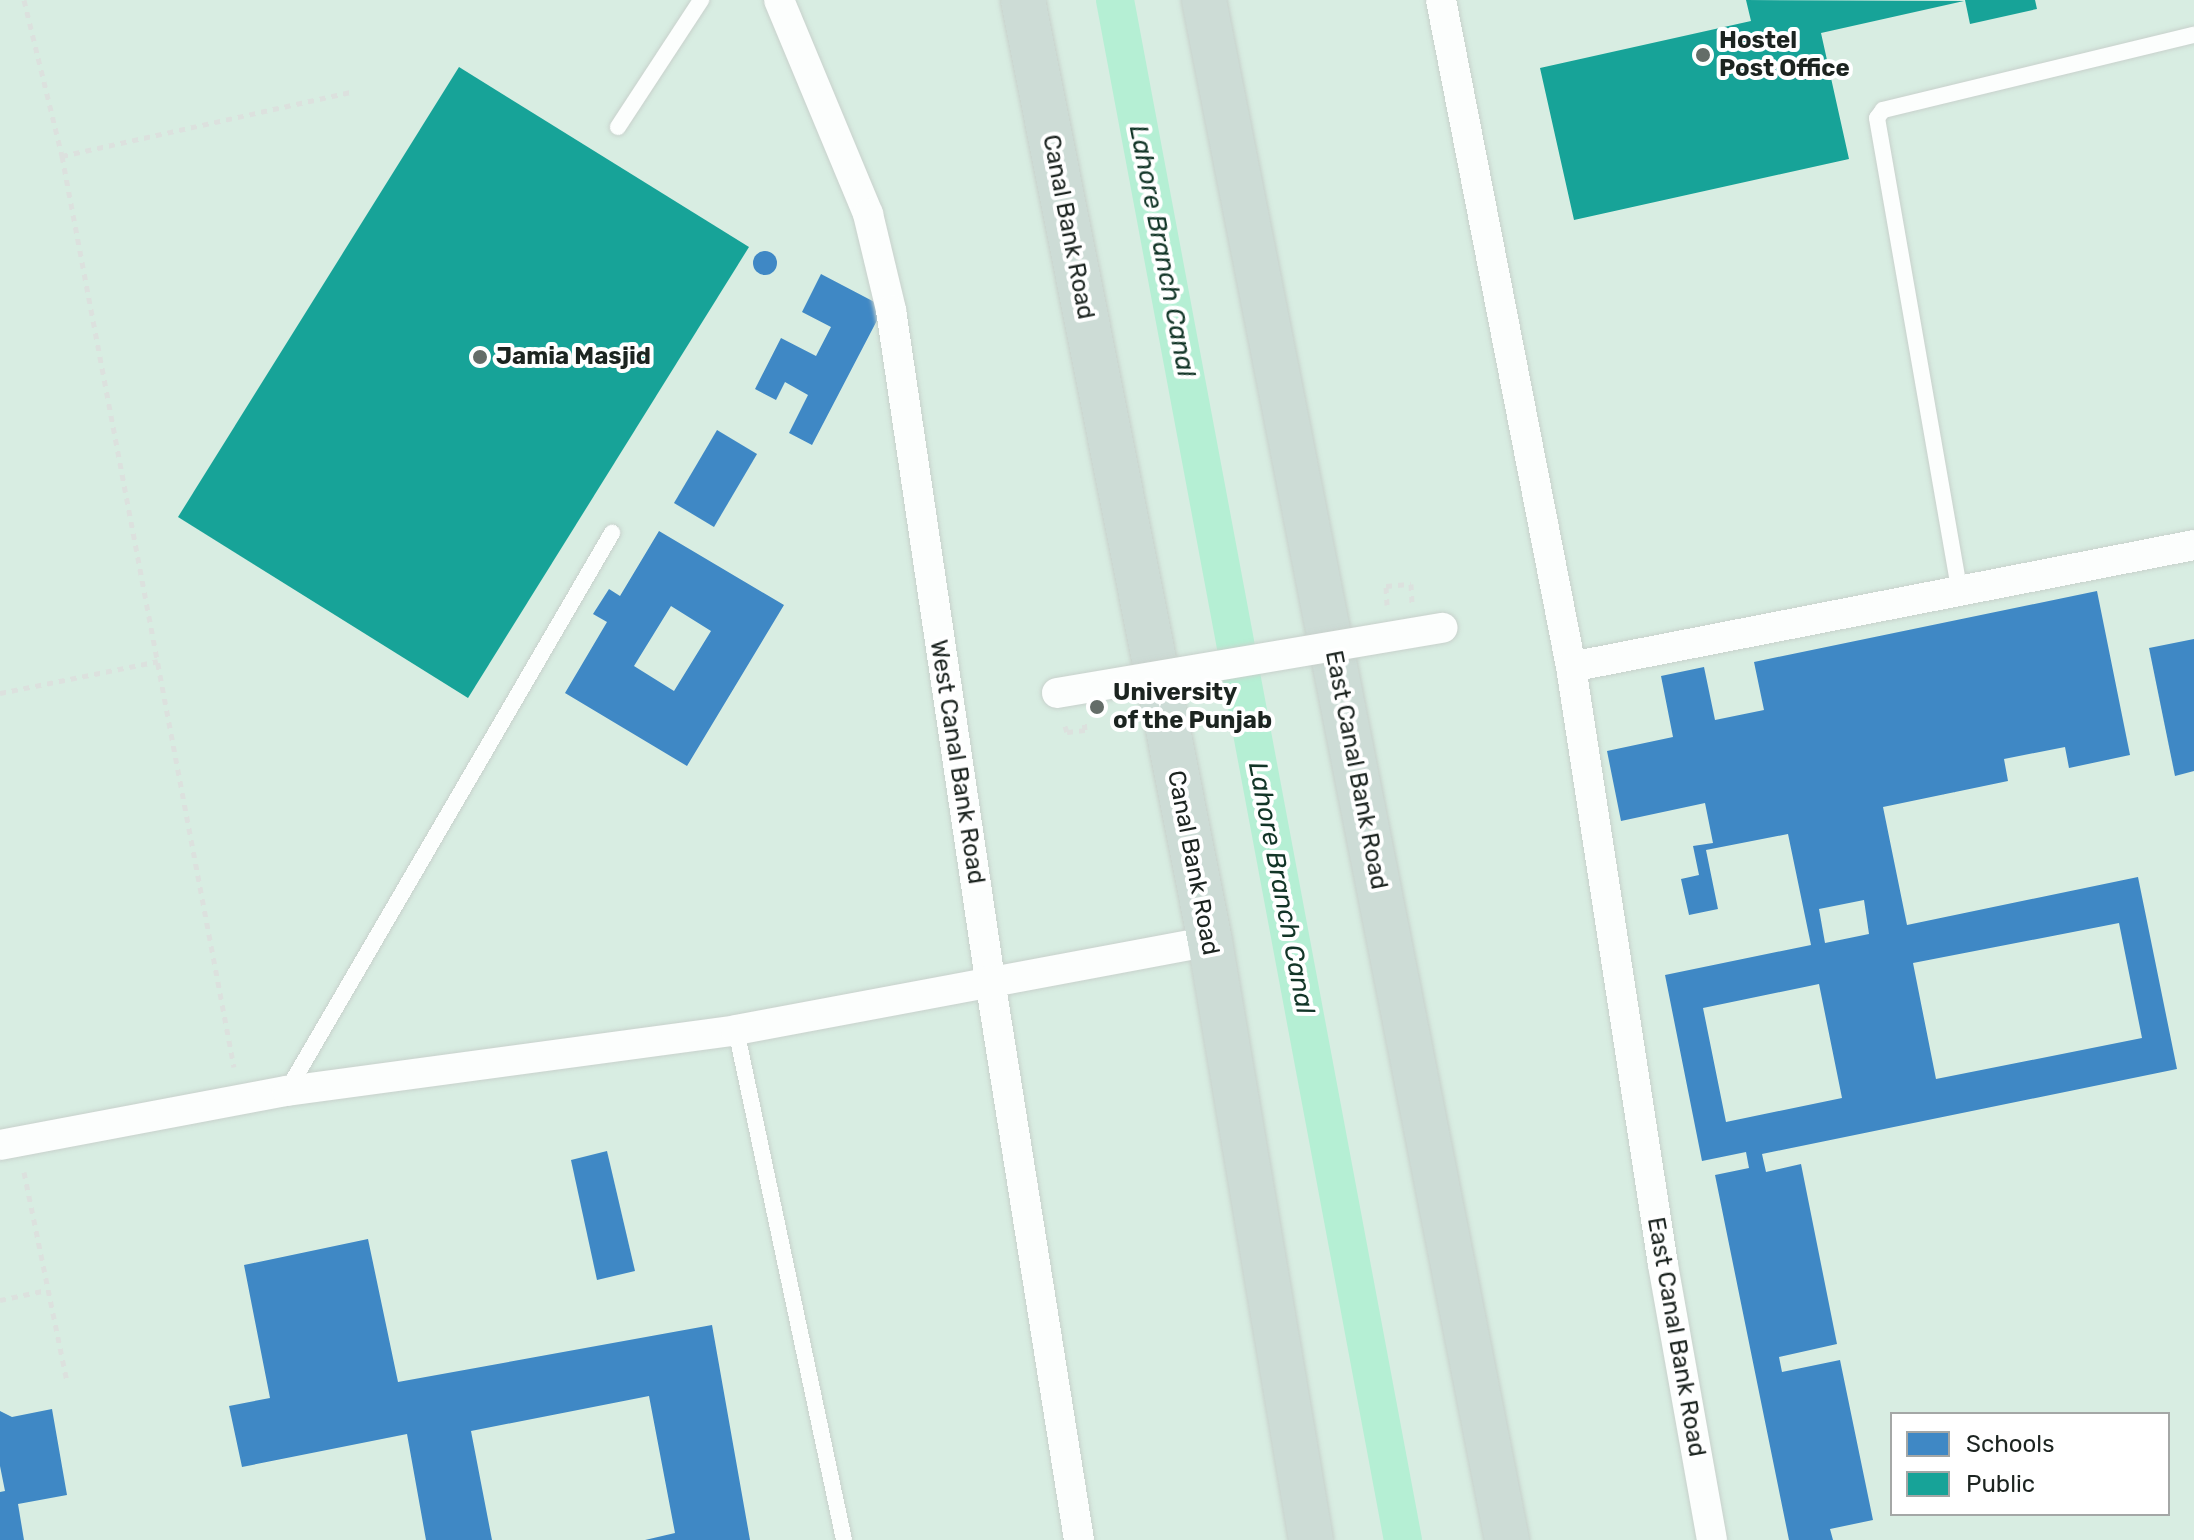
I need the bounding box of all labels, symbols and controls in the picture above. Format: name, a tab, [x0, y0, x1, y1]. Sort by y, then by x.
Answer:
place label: Hostel Post Office	[1719, 27, 1850, 83]
marker: Hostel Post Office	[1694, 46, 1712, 64]
water label: Lahore Branch Canal	[1122, 122, 1202, 380]
street label: Canal Bank Road	[1036, 132, 1100, 322]
place label: Jamia Masjid	[496, 343, 651, 371]
marker: Jamia Masjid	[471, 348, 489, 366]
street label: West Canal Bank Road	[923, 638, 991, 886]
street label: East Canal Bank Road	[1319, 648, 1393, 892]
place label: University of the Punjab	[1113, 679, 1273, 735]
marker: University of the Punjab	[1088, 698, 1106, 716]
water label: Lahore Branch Canal	[1241, 759, 1321, 1017]
street label: Canal Bank Road	[1161, 768, 1225, 958]
street label: East Canal Bank Road	[1641, 1215, 1711, 1459]
legend	[1890, 1412, 2170, 1516]
text: Schools	[1966, 1430, 2054, 1458]
text: Public	[1966, 1470, 2035, 1498]

